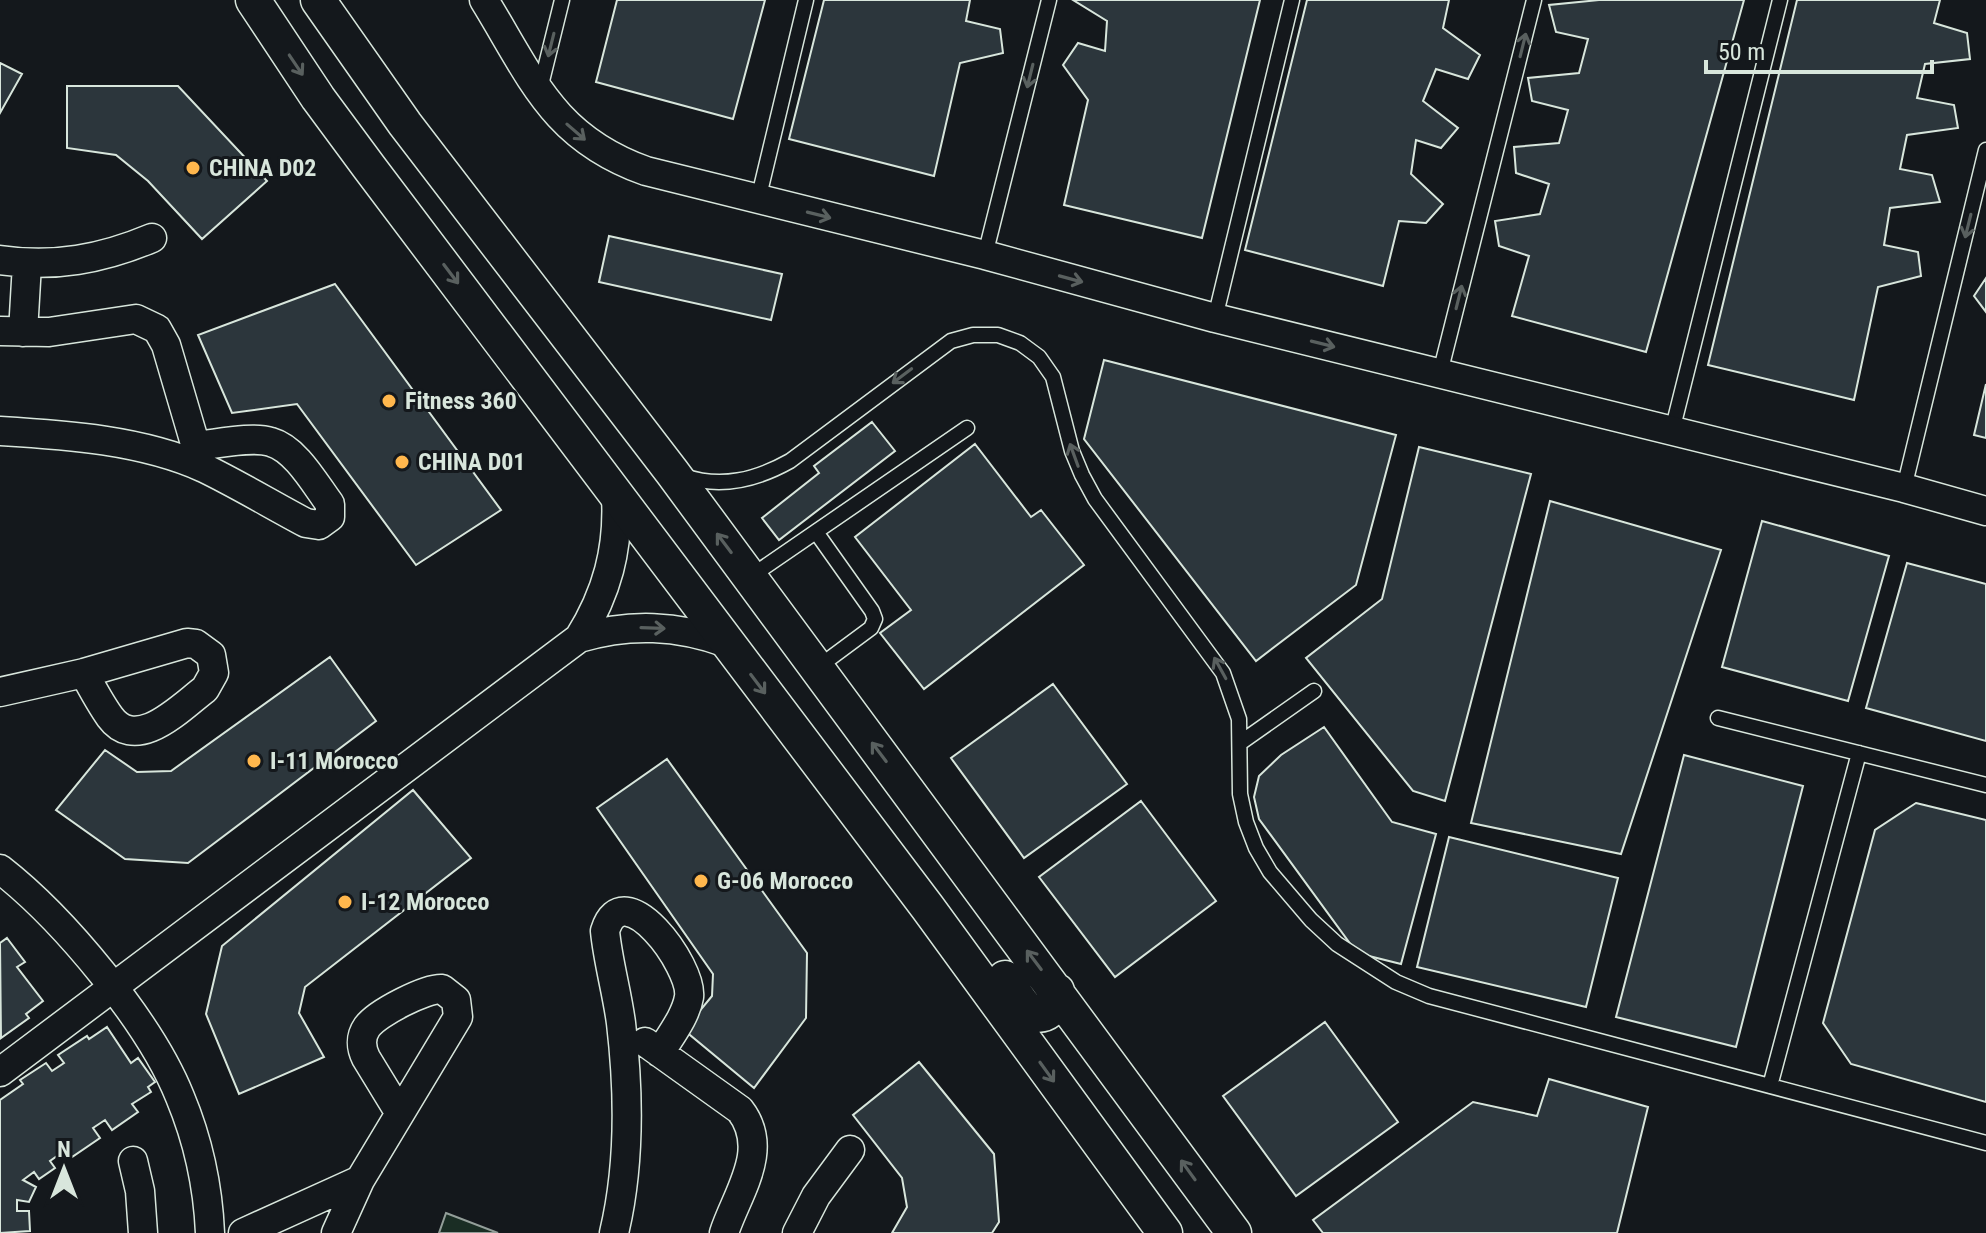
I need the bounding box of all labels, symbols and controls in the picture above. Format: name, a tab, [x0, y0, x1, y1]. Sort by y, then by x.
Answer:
scale bar	[1706, 24, 1932, 74]
one-way arrow	[542, 32, 557, 58]
one-way arrow	[1516, 33, 1531, 58]
text: 50 m	[1718, 38, 1765, 66]
one-way arrow	[288, 54, 304, 76]
one-way arrow	[1022, 62, 1037, 88]
one-way arrow	[565, 123, 585, 141]
place label: CHINA D02	[209, 154, 316, 182]
marker: CHINA D02	[184, 159, 202, 177]
one-way arrow	[806, 208, 832, 223]
one-way arrow	[1959, 213, 1974, 238]
one-way arrow	[442, 263, 459, 284]
one-way arrow	[1058, 272, 1084, 287]
one-way arrow	[1453, 285, 1468, 311]
one-way arrow	[1310, 337, 1335, 352]
one-way arrow	[892, 367, 913, 384]
place label: Fitness 360	[405, 387, 517, 415]
marker: Fitness 360	[380, 392, 398, 410]
one-way arrow	[1066, 443, 1080, 468]
place label: CHINA D01	[418, 448, 525, 476]
marker: CHINA D01	[393, 453, 411, 471]
one-way arrow	[716, 532, 733, 554]
one-way arrow	[640, 620, 666, 635]
one-way arrow	[1212, 657, 1227, 681]
one-way arrow	[749, 673, 766, 694]
one-way arrow	[871, 741, 888, 763]
place label: I-11 Morocco	[270, 747, 399, 775]
marker: I-11 Morocco	[245, 752, 263, 770]
place label: G-06 Morocco	[717, 867, 853, 895]
marker: G-06 Morocco	[692, 872, 710, 890]
place label: I-12 Morocco	[361, 888, 490, 916]
marker: I-12 Morocco	[336, 893, 354, 911]
one-way arrow	[1026, 950, 1043, 971]
one-way arrow	[1039, 1060, 1055, 1082]
north arrow	[24, 1129, 104, 1209]
text: N	[57, 1137, 71, 1162]
one-way arrow	[1180, 1160, 1197, 1181]

